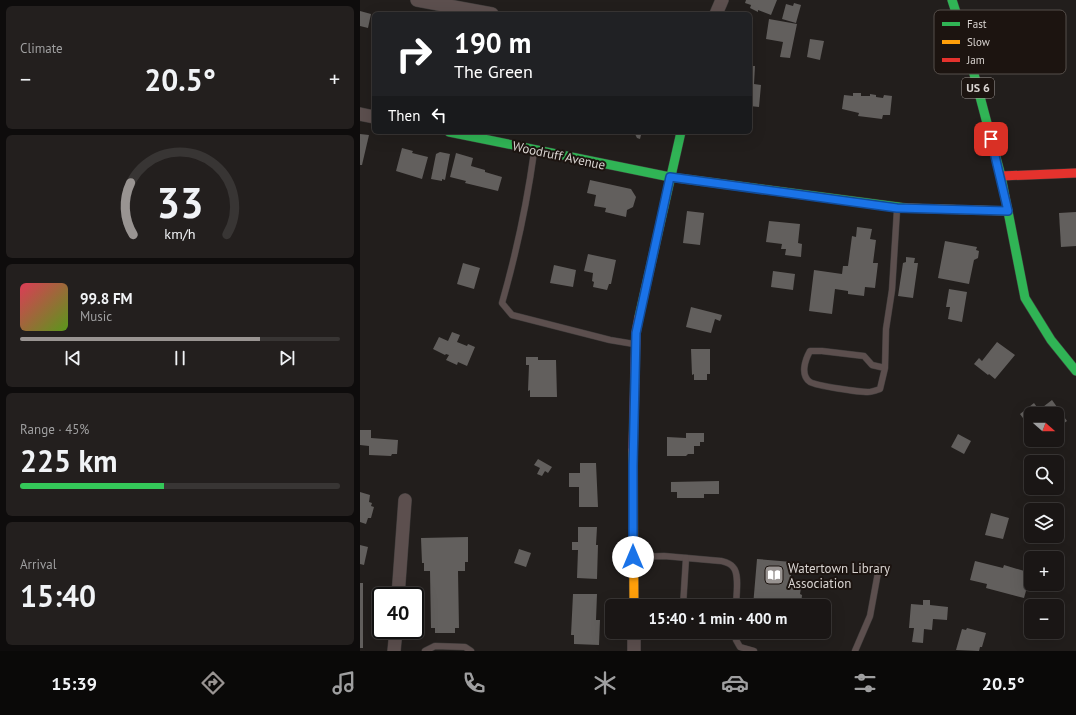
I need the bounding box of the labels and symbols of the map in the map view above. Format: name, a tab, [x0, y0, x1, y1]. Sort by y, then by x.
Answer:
legend	[934, 10, 1066, 74]
text: Fast	[967, 17, 987, 31]
text: Slow	[967, 35, 990, 49]
text: Jam	[966, 53, 985, 67]
road number: US 6	[962, 78, 994, 98]
pin	[974, 122, 1008, 156]
street label: Woodruff Avenue	[511, 137, 607, 174]
north arrow	[1024, 407, 1064, 447]
position arrow	[612, 536, 654, 578]
place label: Watertown Library Association	[788, 560, 890, 592]
library icon: Watertown Library Association	[763, 564, 785, 586]
speed limit sign: 40	[372, 587, 424, 639]

